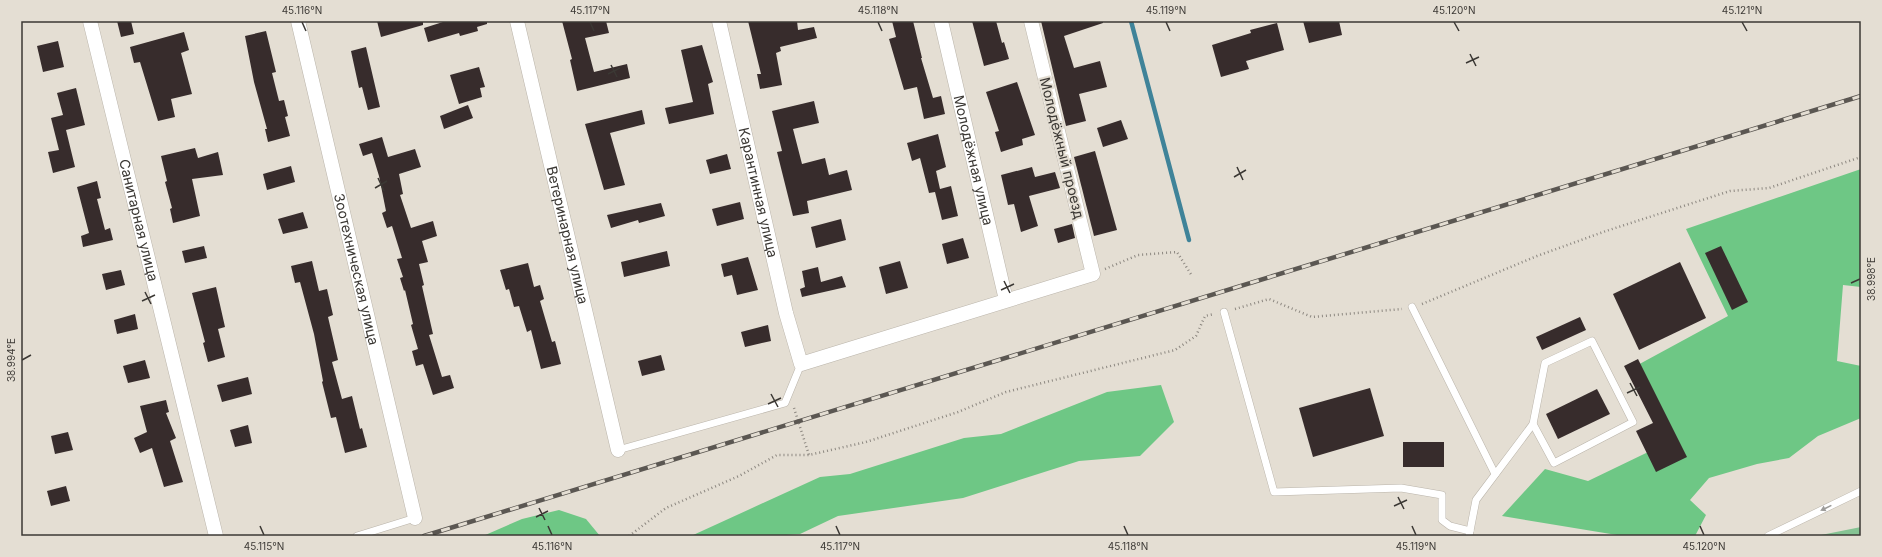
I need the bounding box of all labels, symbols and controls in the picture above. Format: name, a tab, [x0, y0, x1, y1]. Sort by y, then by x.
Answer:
text: 45.116°N	[282, 4, 322, 16]
text: 45.117°N	[570, 4, 610, 16]
text: 45.118°N	[858, 4, 898, 16]
text: 45.119°N	[1146, 4, 1186, 16]
text: 45.120°N	[1433, 4, 1475, 16]
text: 45.121°N	[1722, 4, 1762, 16]
street label: Молодёжный проезд	[1037, 75, 1088, 221]
street label: Молодёжная улица	[951, 93, 997, 227]
street label: Карантинная улица	[736, 126, 782, 259]
street label: Санитарная улица	[116, 157, 162, 283]
street label: Ветеринарная улица	[543, 164, 592, 306]
street label: Зоотехническая улица	[331, 192, 383, 347]
text: 38.998°E	[1865, 257, 1877, 301]
text: 38.994°E	[5, 338, 17, 382]
one-way arrow	[1820, 505, 1832, 511]
text: 45.115°N	[244, 540, 284, 552]
text: 45.116°N	[532, 540, 572, 552]
text: 45.117°N	[820, 540, 860, 552]
text: 45.118°N	[1108, 540, 1148, 552]
text: 45.119°N	[1396, 540, 1436, 552]
text: 45.120°N	[1683, 540, 1725, 552]

